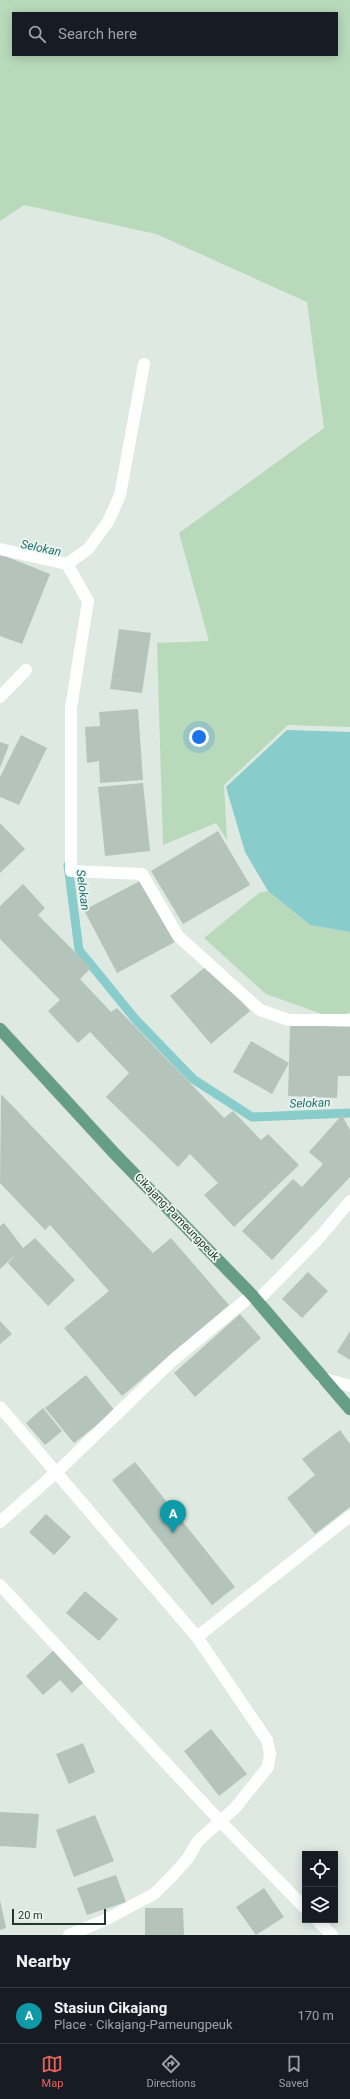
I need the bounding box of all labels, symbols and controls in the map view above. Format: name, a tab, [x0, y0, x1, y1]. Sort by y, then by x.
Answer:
search box	[12, 12, 338, 56]
icon: search	[26, 23, 48, 45]
text: Search here	[58, 25, 137, 43]
water label: Selokan	[19, 537, 63, 559]
your location	[189, 727, 209, 747]
water label: Selokan	[74, 869, 92, 911]
water label: Selokan	[289, 1095, 331, 1111]
street label: Cikajang-Pameungpeuk	[132, 1171, 222, 1263]
pin: A	[160, 1500, 186, 1533]
map controls	[302, 1851, 338, 1923]
button: locate	[302, 1851, 338, 1887]
button: layers	[302, 1887, 338, 1923]
scale bar	[12, 1907, 106, 1926]
text: 20 m	[18, 1909, 43, 1922]
text: Nearby	[16, 1951, 71, 1971]
text: Stasiun Cikajang	[54, 1999, 167, 2017]
text: A	[25, 2008, 33, 2023]
text: 170 m	[297, 2008, 334, 2023]
text: Place · Cikajang-Pameungpeuk	[54, 2017, 233, 2032]
tab: Map	[41, 2053, 63, 2090]
tab: Directions	[146, 2053, 196, 2090]
tab: Saved	[279, 2053, 309, 2090]

